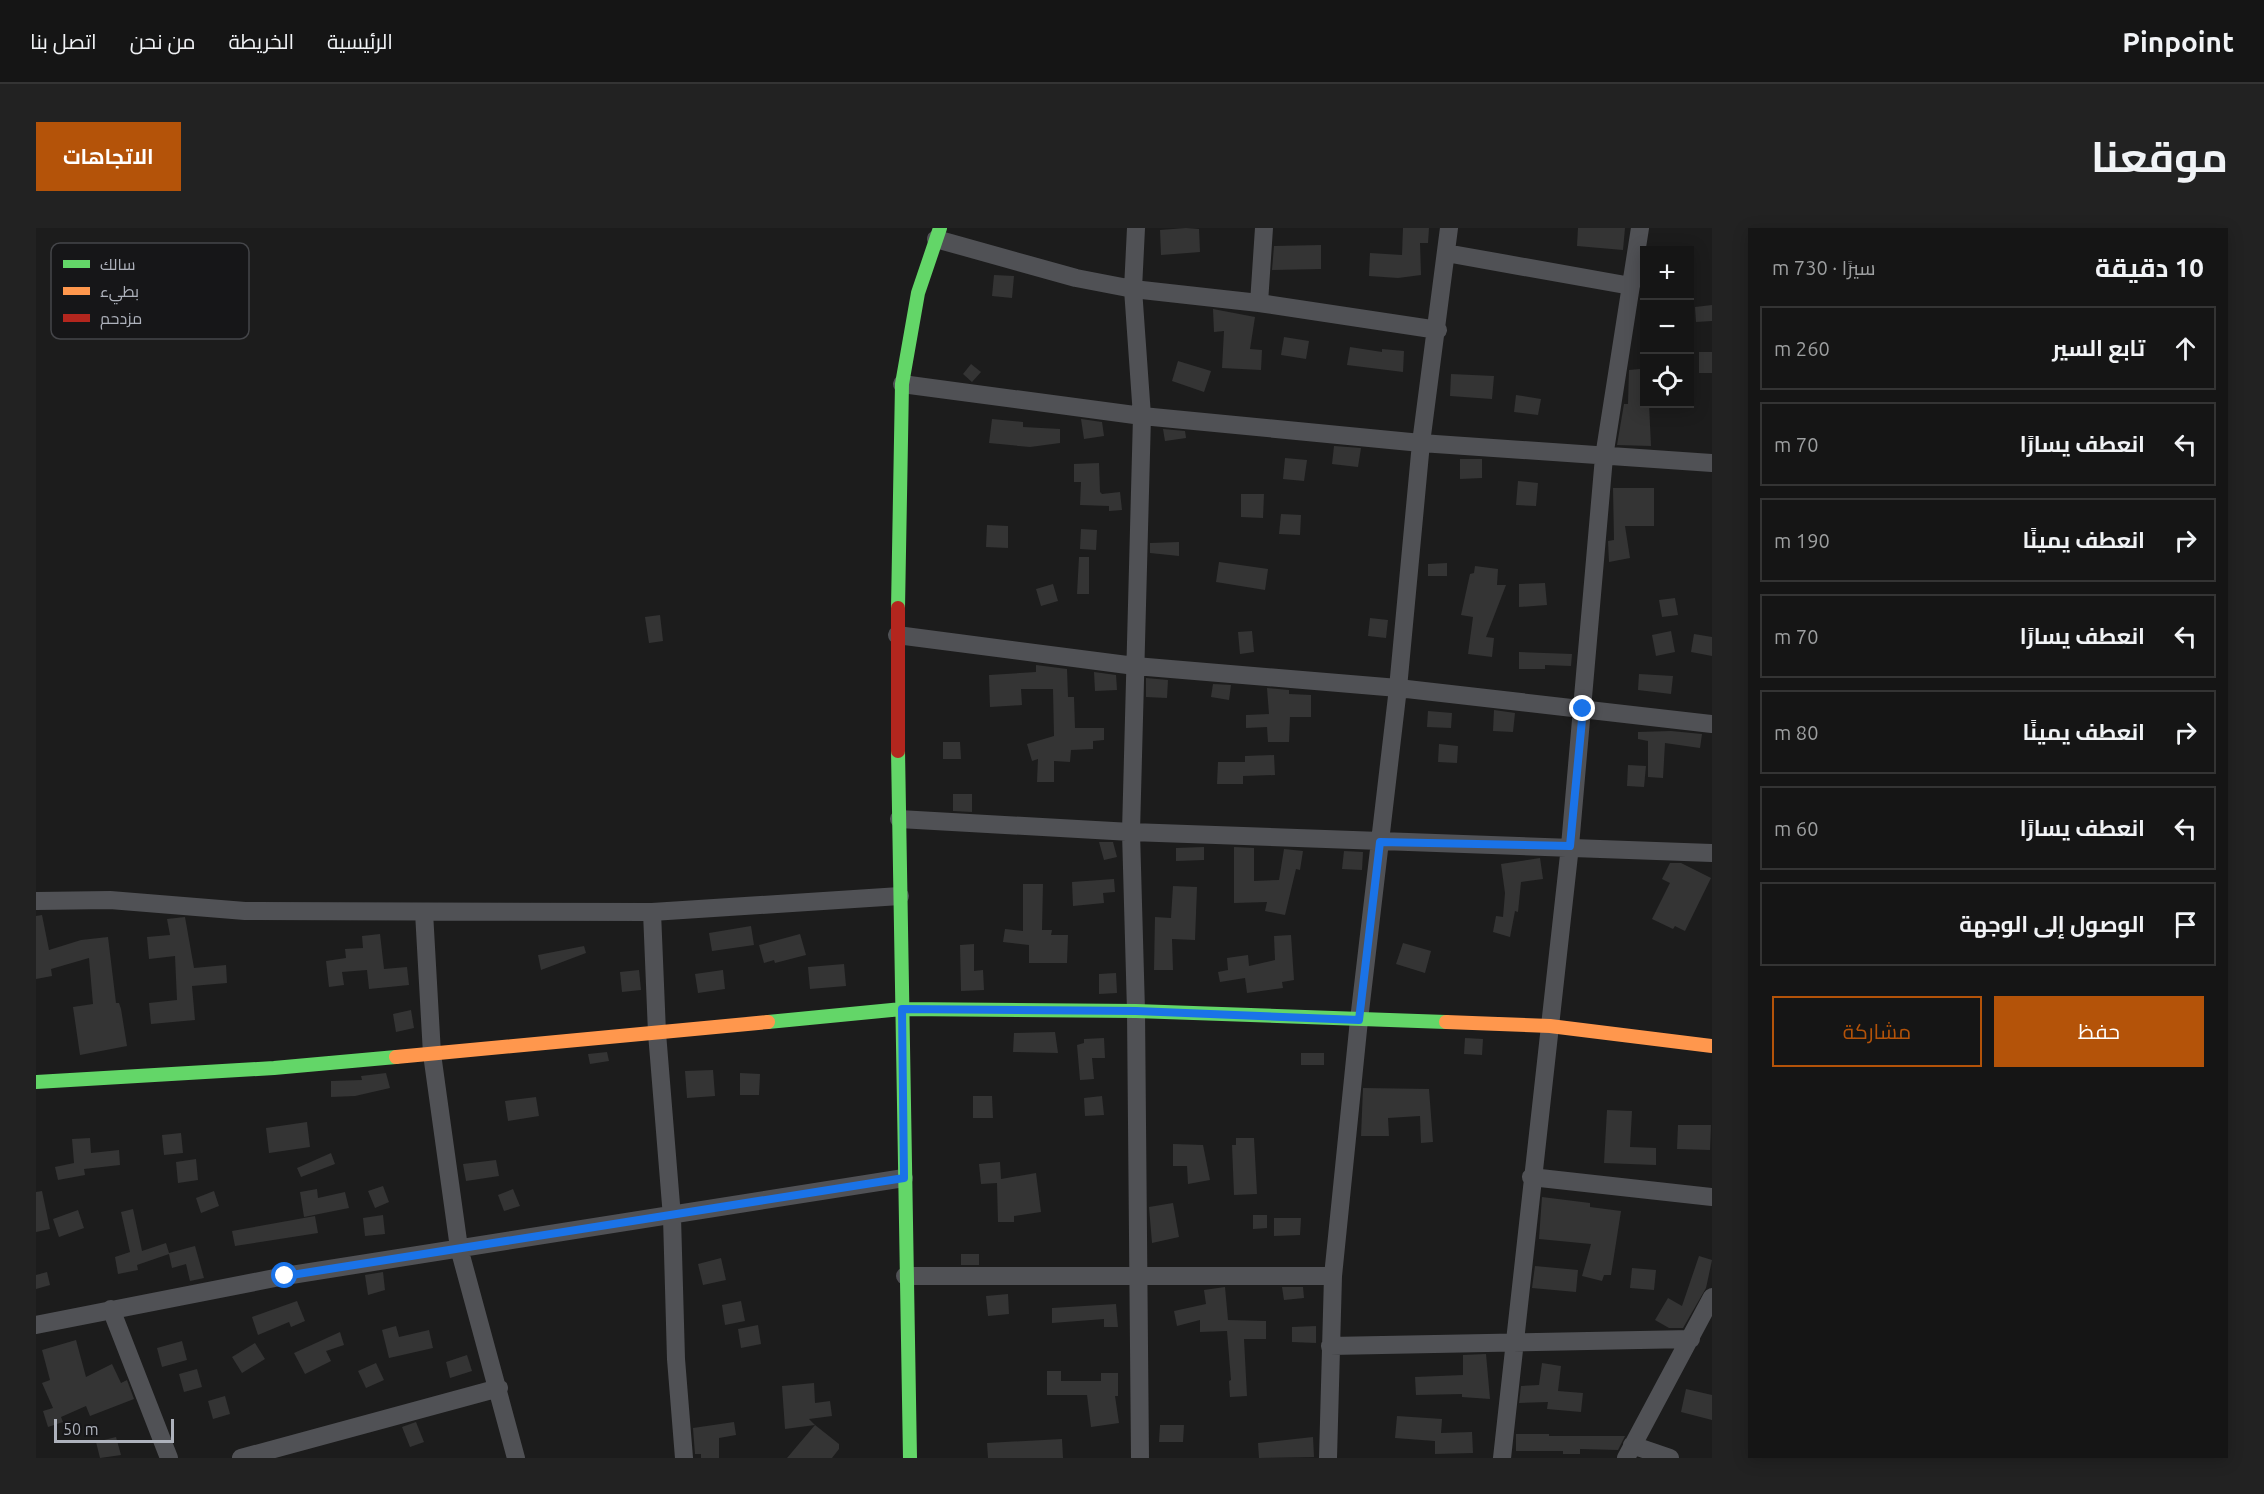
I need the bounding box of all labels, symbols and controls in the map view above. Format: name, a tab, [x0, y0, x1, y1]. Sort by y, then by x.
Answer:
text: Pinpoint	[2122, 26, 2234, 57]
text: اتصل بنا	[30, 29, 97, 53]
text: من نحن	[130, 29, 196, 53]
text: الخريطة	[229, 29, 294, 53]
text: الرئيسية	[327, 29, 393, 53]
button: الاتجاهات	[36, 122, 181, 191]
text: موقعنا	[2091, 133, 2228, 180]
legend	[51, 243, 249, 339]
map controls	[1640, 246, 1694, 408]
button: +	[1640, 246, 1694, 300]
text: 10 دقيقة	[2095, 253, 2204, 282]
text: سالك	[100, 255, 135, 273]
text: سيرًا · 730 m	[1772, 256, 1876, 279]
text: بطيء	[100, 282, 139, 305]
button: −	[1640, 300, 1694, 354]
text: مزدحم	[100, 309, 142, 330]
icon: ahead	[2169, 332, 2202, 365]
text: تابع السير	[2052, 335, 2145, 360]
text: 260 m	[1774, 337, 1830, 360]
button: locate	[1640, 354, 1694, 408]
icon: left	[2169, 428, 2202, 461]
text: انعطف يسارًا	[2020, 431, 2145, 456]
text: 70 m	[1774, 433, 1818, 456]
icon: right	[2169, 524, 2202, 557]
text: انعطف يمينًا	[2023, 527, 2145, 552]
text: 190 m	[1774, 529, 1830, 552]
icon: left	[2169, 620, 2202, 653]
text: انعطف يسارًا	[2020, 623, 2145, 648]
text: 70 m	[1774, 625, 1818, 648]
route end	[1569, 695, 1595, 721]
icon: right	[2169, 716, 2202, 749]
text: انعطف يمينًا	[2023, 719, 2145, 744]
text: 80 m	[1774, 721, 1818, 744]
icon: left	[2169, 812, 2202, 845]
text: انعطف يسارًا	[2020, 815, 2145, 840]
text: 60 m	[1774, 817, 1818, 840]
icon: arrive	[2169, 908, 2202, 941]
text: الوصول إلى الوجهة	[1959, 911, 2145, 936]
button: مشاركة	[1772, 996, 1982, 1067]
button: حفظ	[1994, 996, 2204, 1067]
route start	[271, 1262, 297, 1288]
scale bar	[54, 1416, 174, 1444]
text: 50 m	[63, 1420, 99, 1438]

